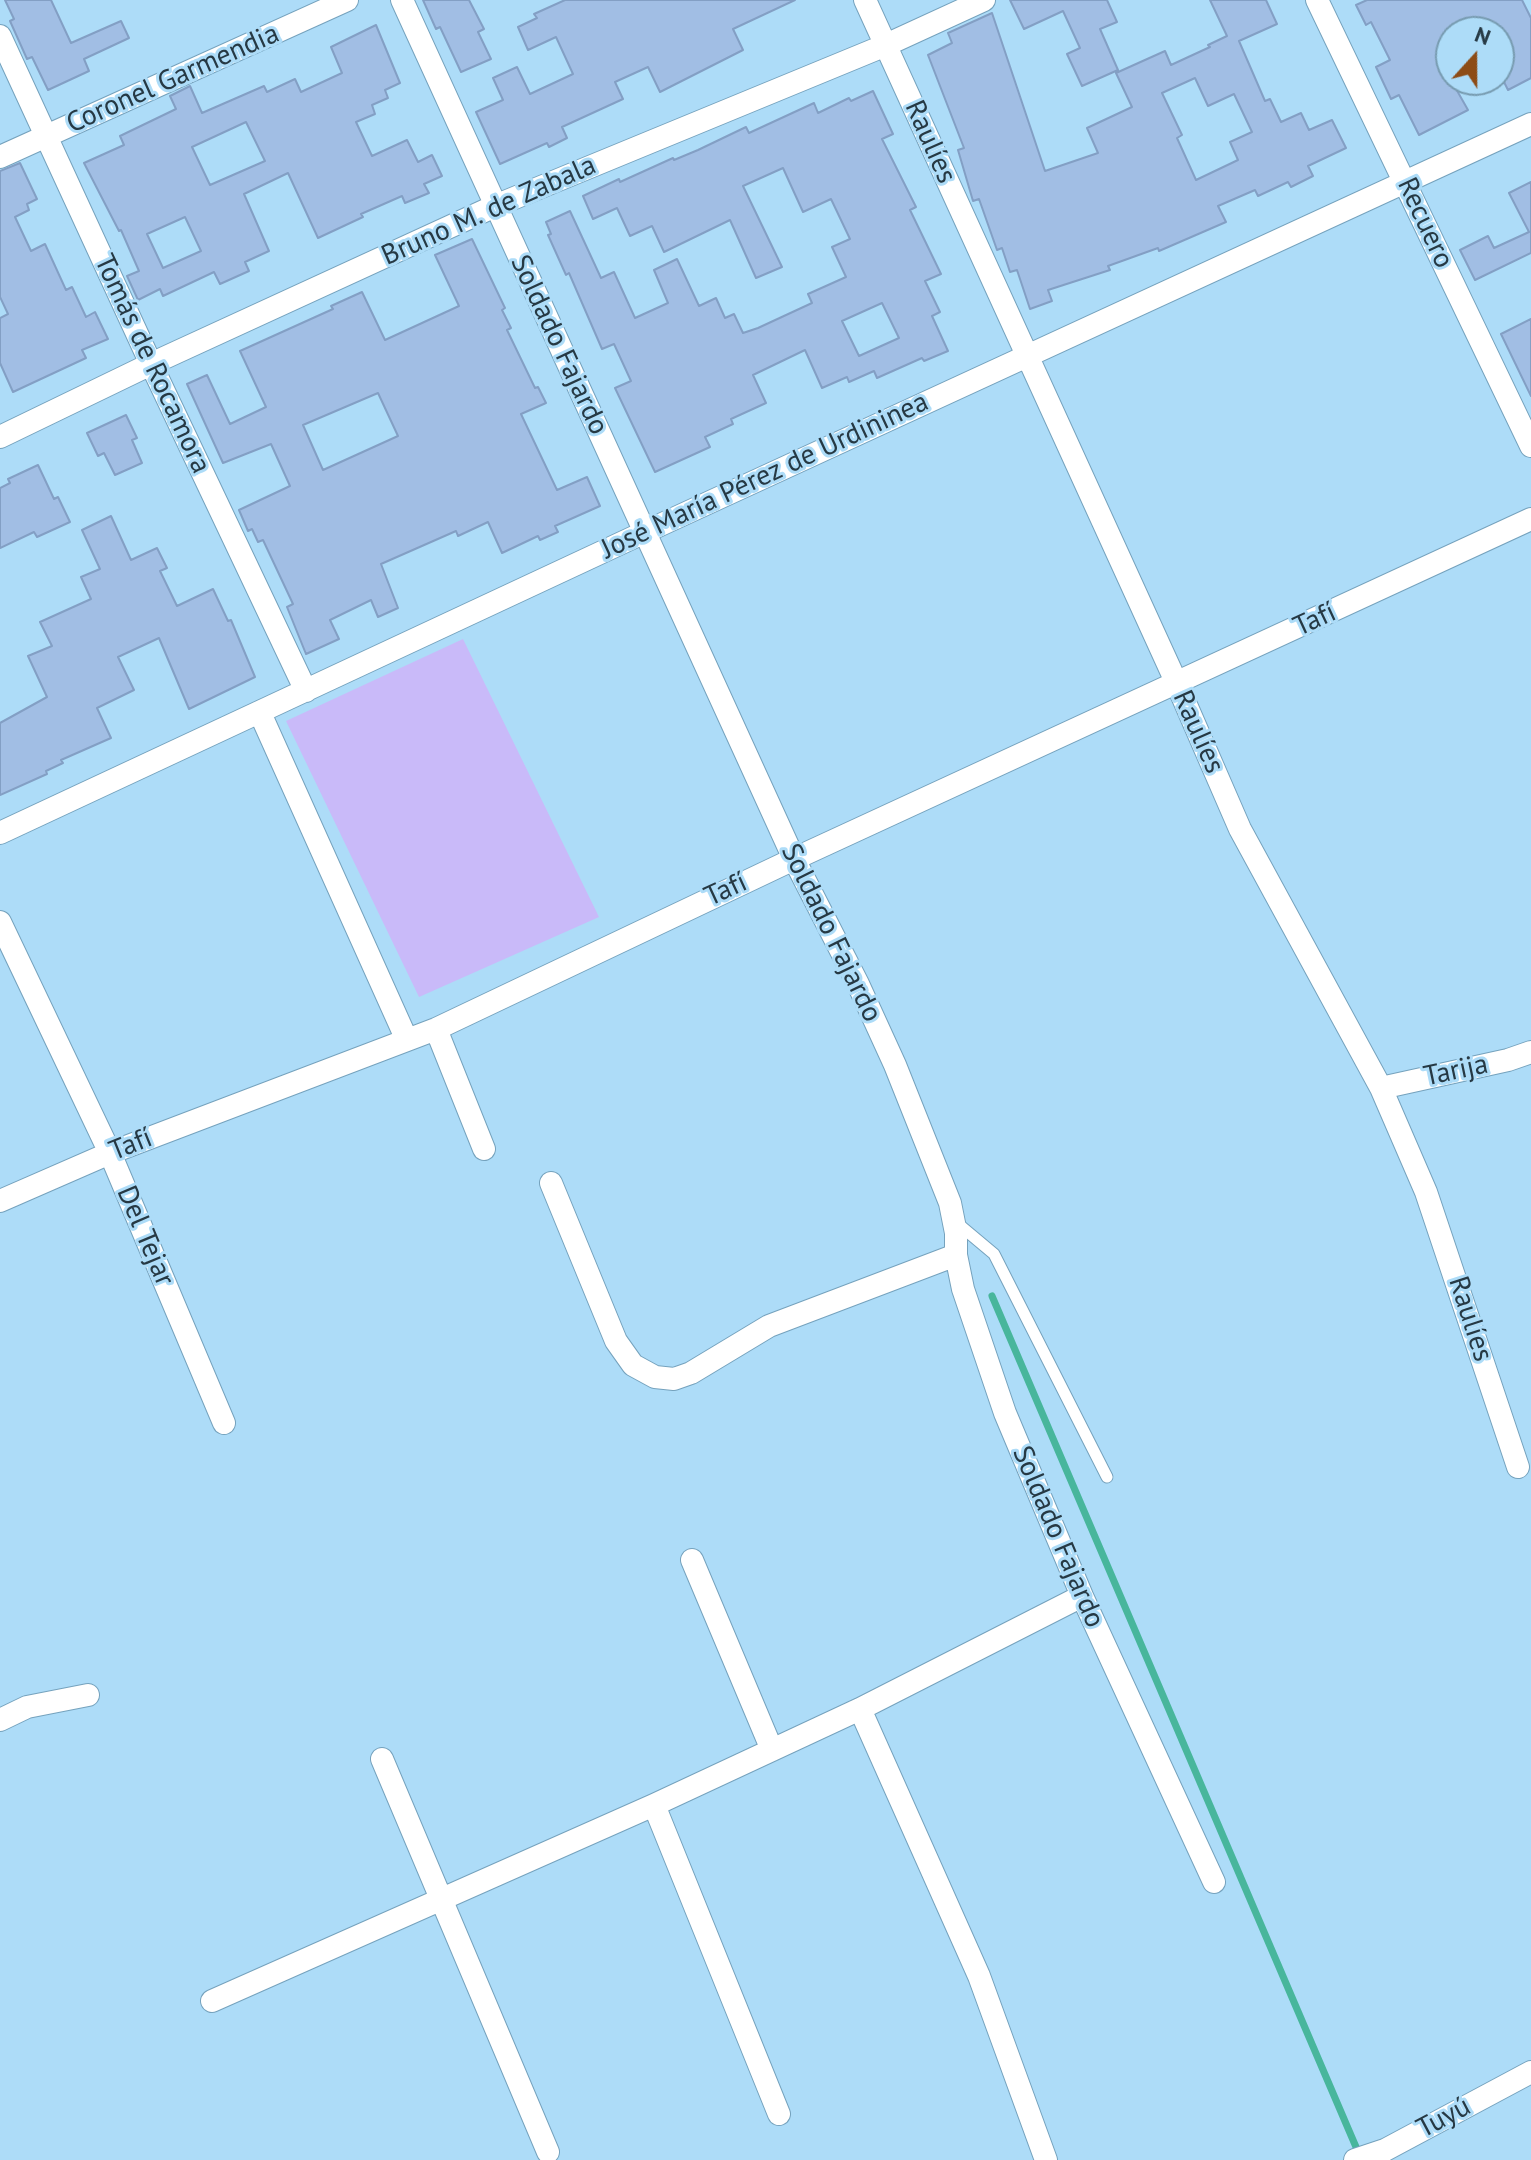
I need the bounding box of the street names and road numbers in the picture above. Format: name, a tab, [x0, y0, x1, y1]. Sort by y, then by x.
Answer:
street label: Coronel Garmendia	[62, 17, 284, 141]
street label: Raulíes	[897, 95, 963, 189]
street label: Bruno M. de Zabala	[377, 149, 601, 273]
street label: Recuero	[1390, 173, 1460, 273]
street label: Tomás de Rocamora	[87, 249, 217, 479]
street label: Soldado Fajardo	[503, 250, 615, 440]
street label: José María Pérez de Urdininea	[596, 385, 934, 567]
street label: Tafí	[1288, 596, 1342, 644]
street label: Raulíes	[1165, 685, 1231, 779]
street label: Soldado Fajardo	[773, 839, 889, 1027]
street label: Tafí	[699, 866, 753, 914]
street label: Tarija	[1421, 1048, 1491, 1094]
street label: Tafí	[105, 1121, 157, 1169]
street label: Del Tejar	[109, 1181, 181, 1291]
street label: Raulíes	[1441, 1272, 1499, 1366]
street label: Soldado Fajardo	[1005, 1441, 1111, 1633]
street label: Tuyú	[1411, 2090, 1477, 2146]

